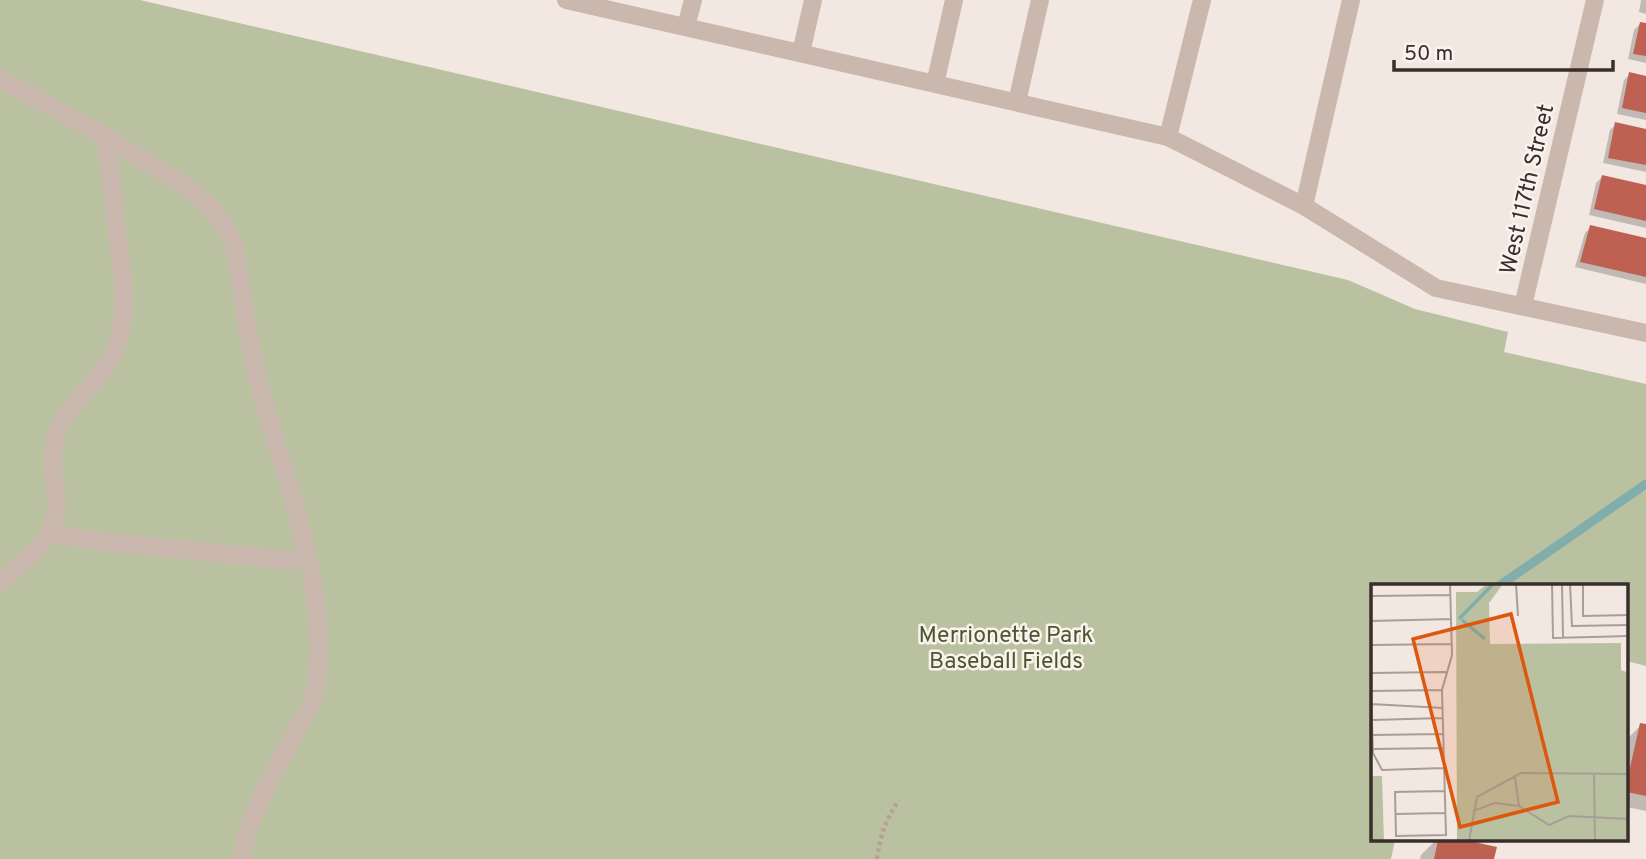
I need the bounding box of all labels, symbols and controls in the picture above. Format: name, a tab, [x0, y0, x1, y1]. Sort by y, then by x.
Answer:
scale bar	[1394, 28, 1613, 72]
text: 50 m	[1404, 41, 1453, 68]
street label: West 117th Street	[1495, 102, 1562, 278]
inset map	[1371, 584, 1628, 842]
park label: Merrionette Park Baseball Fields	[919, 622, 1093, 677]

